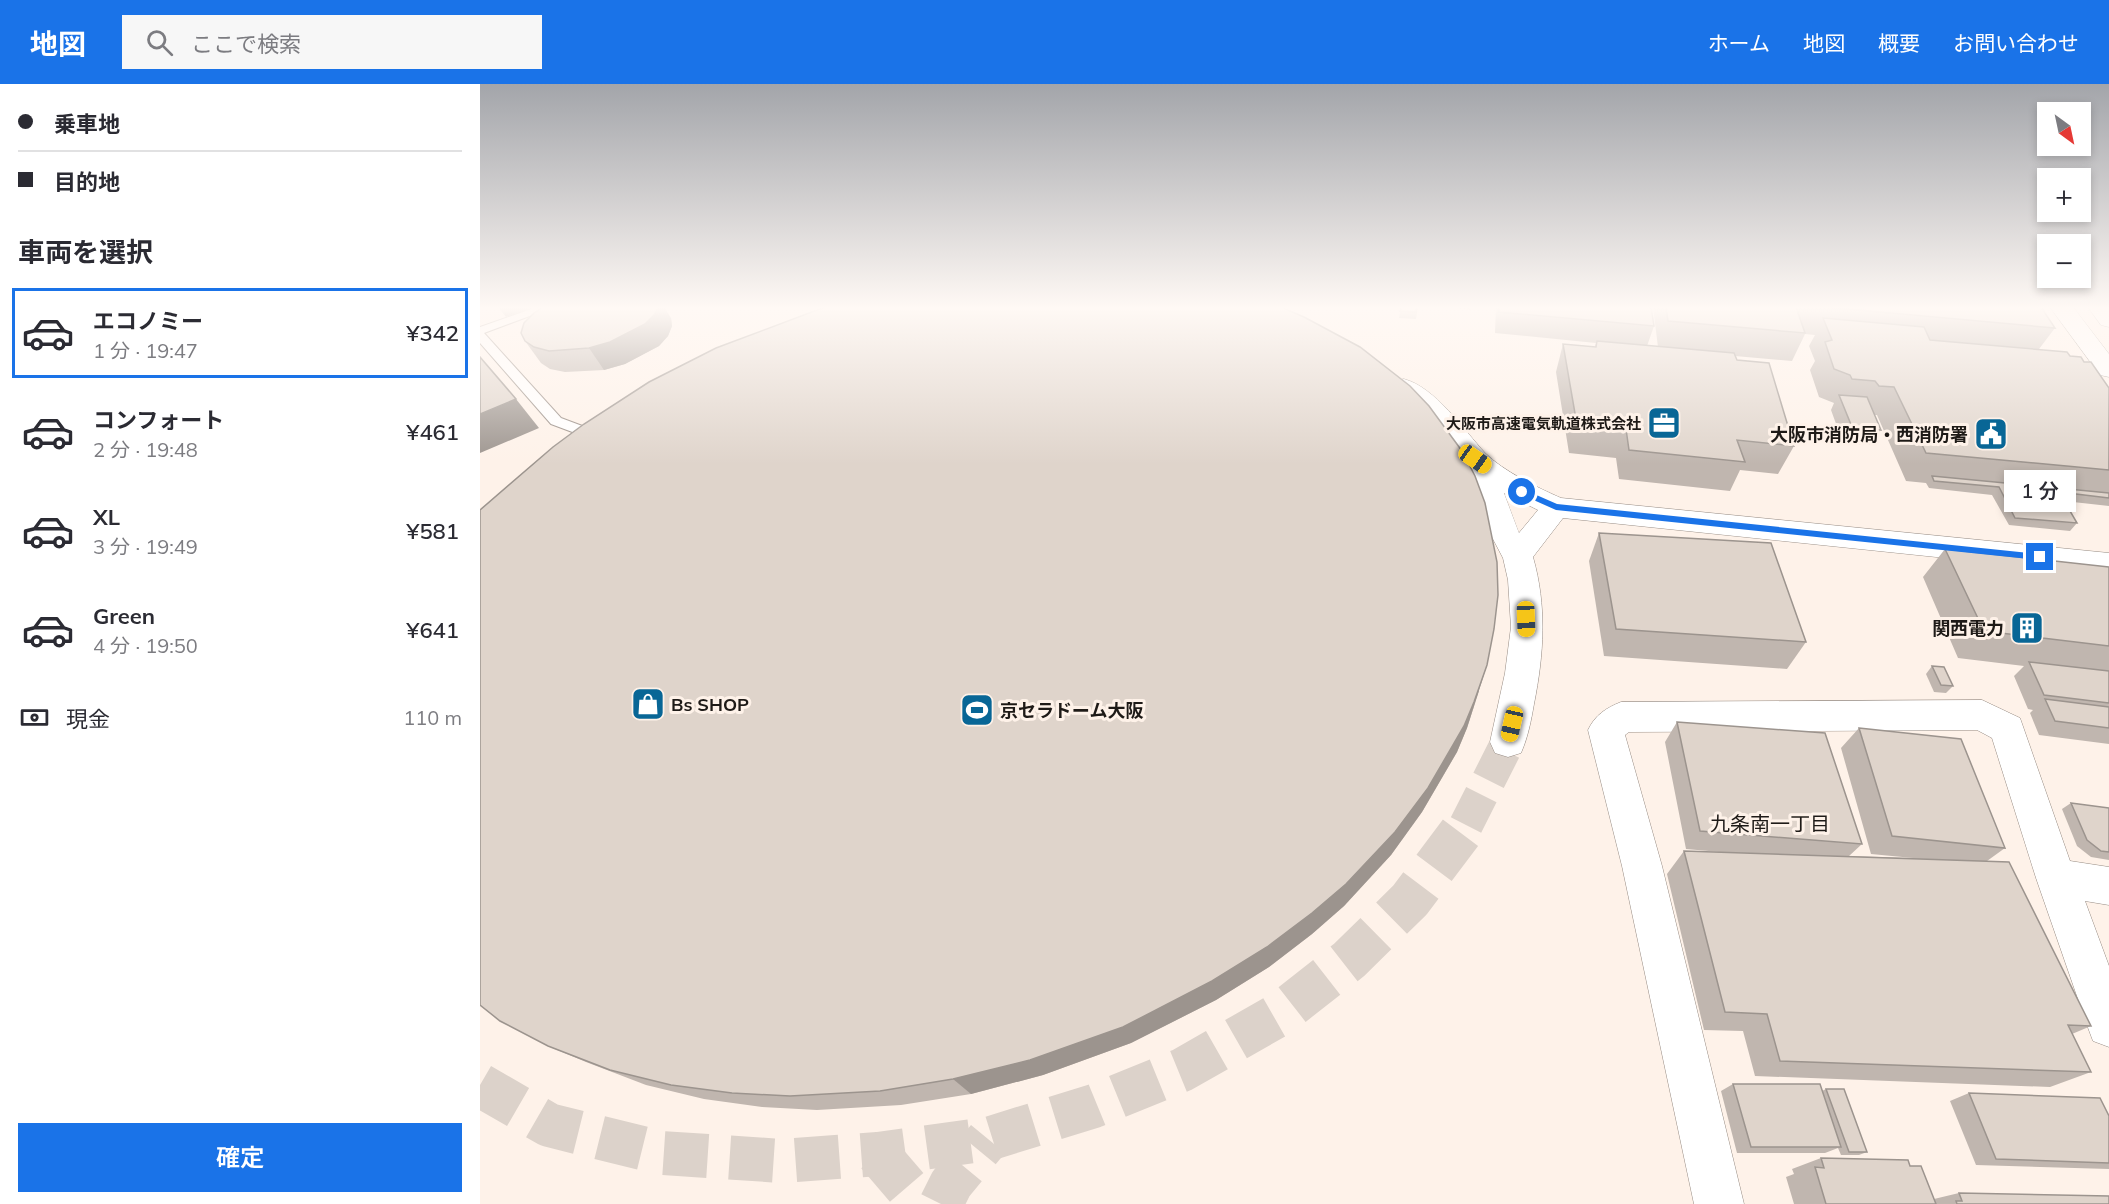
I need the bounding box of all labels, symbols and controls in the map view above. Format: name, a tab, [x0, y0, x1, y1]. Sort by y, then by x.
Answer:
search box	[122, 15, 542, 69]
text: 地図	[30, 26, 86, 61]
icon: search	[143, 26, 176, 59]
text: ここで検索	[191, 30, 301, 58]
text: ホーム	[1708, 30, 1770, 56]
text: 地図	[1803, 30, 1845, 56]
text: 概要	[1878, 30, 1920, 56]
text: お問い合わせ	[1953, 30, 2079, 56]
north arrow	[2037, 102, 2091, 156]
map controls	[2037, 102, 2091, 288]
text: 乗車地	[54, 110, 120, 138]
text: 目的地	[54, 168, 120, 196]
button: +	[2037, 168, 2091, 222]
button: −	[2037, 234, 2091, 288]
text: 車両を選択	[18, 235, 153, 269]
icon: car	[21, 306, 75, 360]
text: エコノミー	[93, 307, 203, 335]
text: ¥342	[406, 319, 459, 347]
text: 1 分 · 19:47	[93, 338, 198, 363]
icon: car	[21, 405, 75, 459]
office icon: 大阪市高速電気軌道株式会社	[1646, 405, 1682, 441]
text: コンフォート	[93, 406, 224, 434]
place label: 大阪市高速電気軌道株式会社	[1446, 414, 1641, 433]
public building icon: 大阪市消防局・西消防署	[1973, 416, 2009, 452]
text: ¥461	[406, 418, 459, 446]
place label: 大阪市消防局・西消防署	[1770, 423, 1968, 446]
text: 2 分 · 19:48	[93, 437, 198, 462]
car	[1455, 441, 1495, 477]
callout: 1 分	[2004, 470, 2076, 512]
route start	[1508, 478, 1535, 505]
text: 1 分	[2021, 478, 2059, 503]
text: XL	[93, 503, 120, 531]
icon: car	[21, 504, 75, 558]
text: ¥581	[406, 517, 459, 545]
text: 3 分 · 19:49	[93, 534, 198, 559]
route end	[2026, 543, 2053, 570]
car	[1516, 601, 1536, 637]
text: Green	[93, 602, 155, 630]
icon: car	[21, 603, 75, 657]
building icon: 関西電力	[2009, 610, 2045, 646]
text: ¥641	[406, 616, 459, 644]
place label: 関西電力	[1932, 617, 2004, 640]
text: 4 分 · 19:50	[93, 633, 198, 658]
shop icon: Bs SHOP	[630, 686, 666, 722]
sports icon: 京セラドーム大阪	[959, 692, 995, 728]
place label: Bs SHOP	[671, 693, 749, 716]
place label: 京セラドーム大阪	[1000, 699, 1143, 722]
icon: cash	[18, 701, 51, 734]
car	[1499, 704, 1525, 744]
text: 現金	[66, 705, 110, 733]
text: 110 m	[403, 705, 462, 730]
district label: 九条南一丁目	[1710, 811, 1830, 836]
button: 確定	[18, 1123, 462, 1192]

